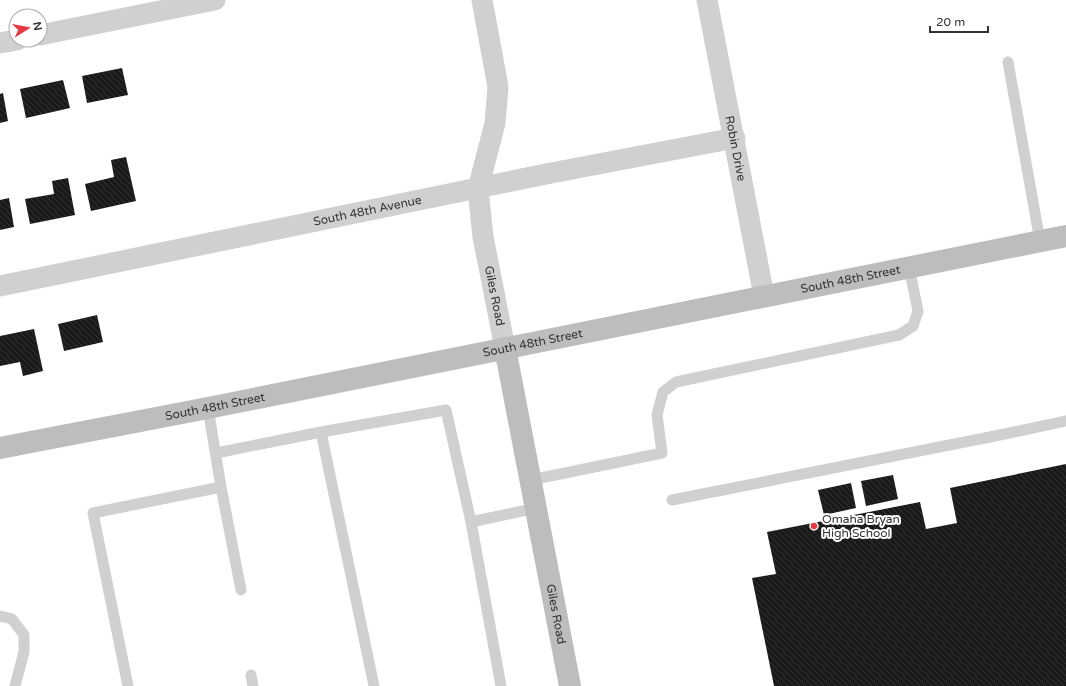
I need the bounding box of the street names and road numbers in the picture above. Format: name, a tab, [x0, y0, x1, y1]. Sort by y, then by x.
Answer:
street label: Robin Drive	[722, 114, 749, 182]
street label: South 48th Avenue	[312, 193, 423, 229]
street label: South 48th Street	[799, 262, 902, 296]
street label: Giles Road	[482, 265, 507, 327]
street label: South 48th Street	[482, 326, 584, 360]
street label: South 48th Street	[164, 390, 267, 423]
street label: Giles Road	[544, 583, 569, 645]

